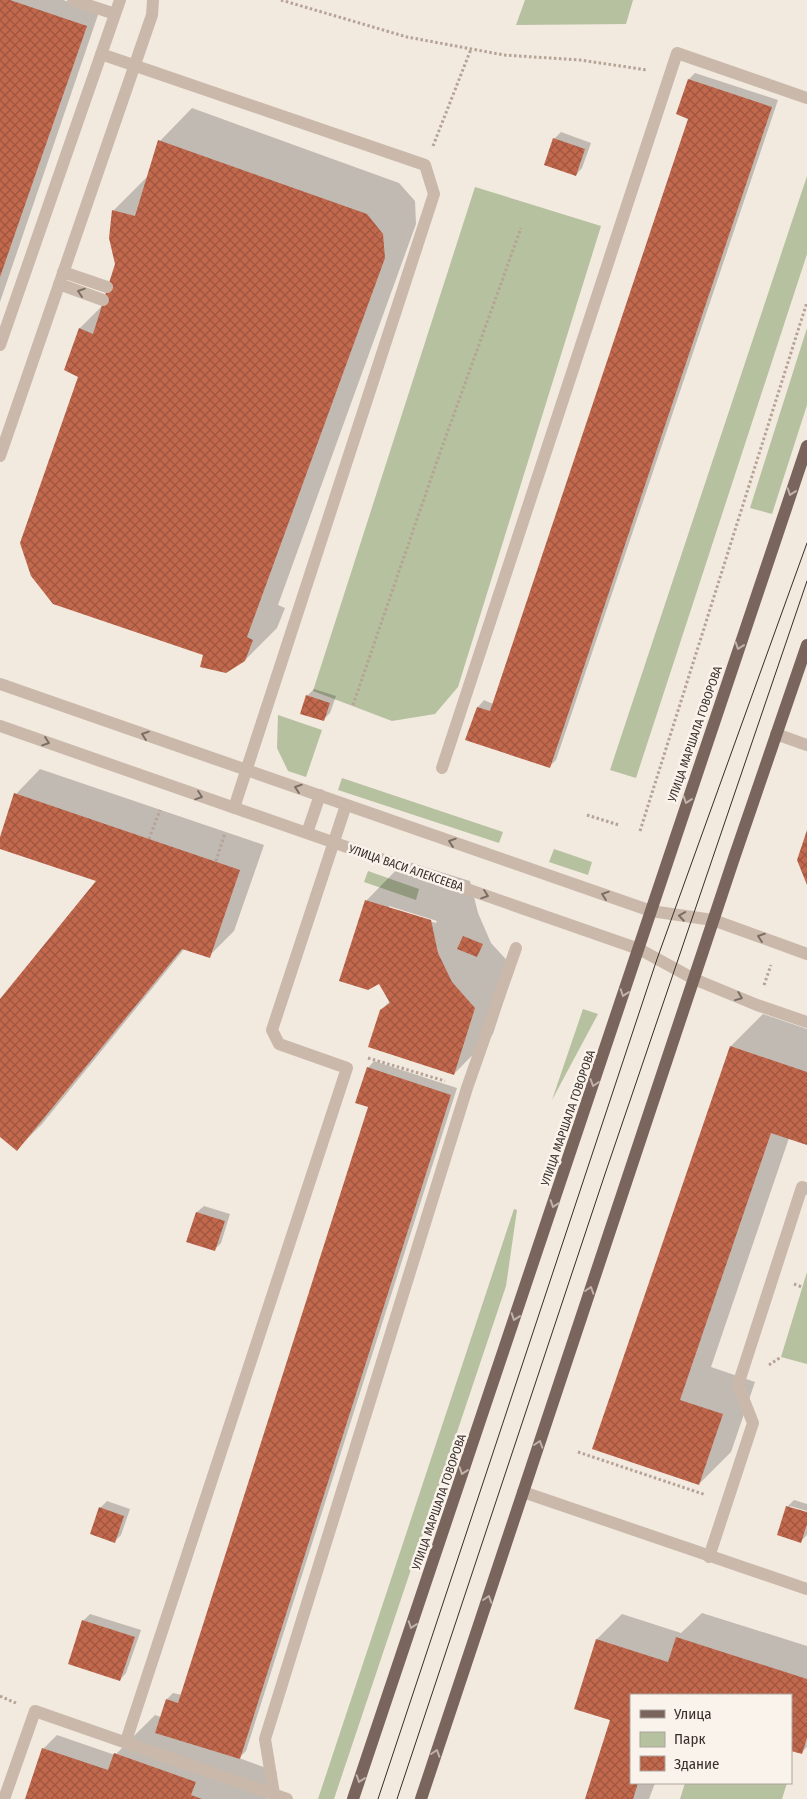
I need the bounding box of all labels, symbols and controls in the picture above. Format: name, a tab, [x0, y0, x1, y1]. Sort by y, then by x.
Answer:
one-way arrow	[78, 288, 86, 298]
one-way arrow	[787, 487, 797, 496]
one-way arrow	[735, 641, 745, 650]
street label: УЛИЦА МАРШАЛА ГОВОРОВА	[665, 664, 725, 805]
one-way arrow	[141, 730, 150, 740]
one-way arrow	[41, 736, 50, 746]
one-way arrow	[295, 784, 303, 794]
one-way arrow	[195, 790, 203, 800]
one-way arrow	[683, 795, 693, 803]
one-way arrow	[448, 837, 457, 847]
street label: УЛИЦА ВАСИ АЛЕКСЕЕВА	[346, 841, 466, 894]
one-way arrow	[480, 889, 489, 899]
one-way arrow	[602, 891, 610, 901]
one-way arrow	[678, 911, 687, 921]
one-way arrow	[757, 933, 766, 943]
one-way arrow	[620, 988, 630, 996]
one-way arrow	[734, 991, 743, 1002]
street label: УЛИЦА МАРШАЛА ГОВОРОВА	[538, 1048, 598, 1189]
one-way arrow	[590, 1078, 600, 1086]
one-way arrow	[549, 1199, 559, 1207]
one-way arrow	[584, 1287, 594, 1295]
one-way arrow	[511, 1313, 521, 1321]
street label: УЛИЦА МАРШАЛА ГОВОРОВА	[409, 1432, 469, 1573]
one-way arrow	[533, 1441, 543, 1449]
one-way arrow	[459, 1467, 469, 1475]
one-way arrow	[482, 1595, 492, 1603]
one-way arrow	[407, 1621, 417, 1629]
legend	[630, 1694, 792, 1784]
text: Улица	[673, 1705, 712, 1723]
text: Парк	[674, 1730, 705, 1748]
one-way arrow	[430, 1749, 440, 1757]
text: Здание	[674, 1755, 720, 1773]
one-way arrow	[356, 1775, 366, 1783]

